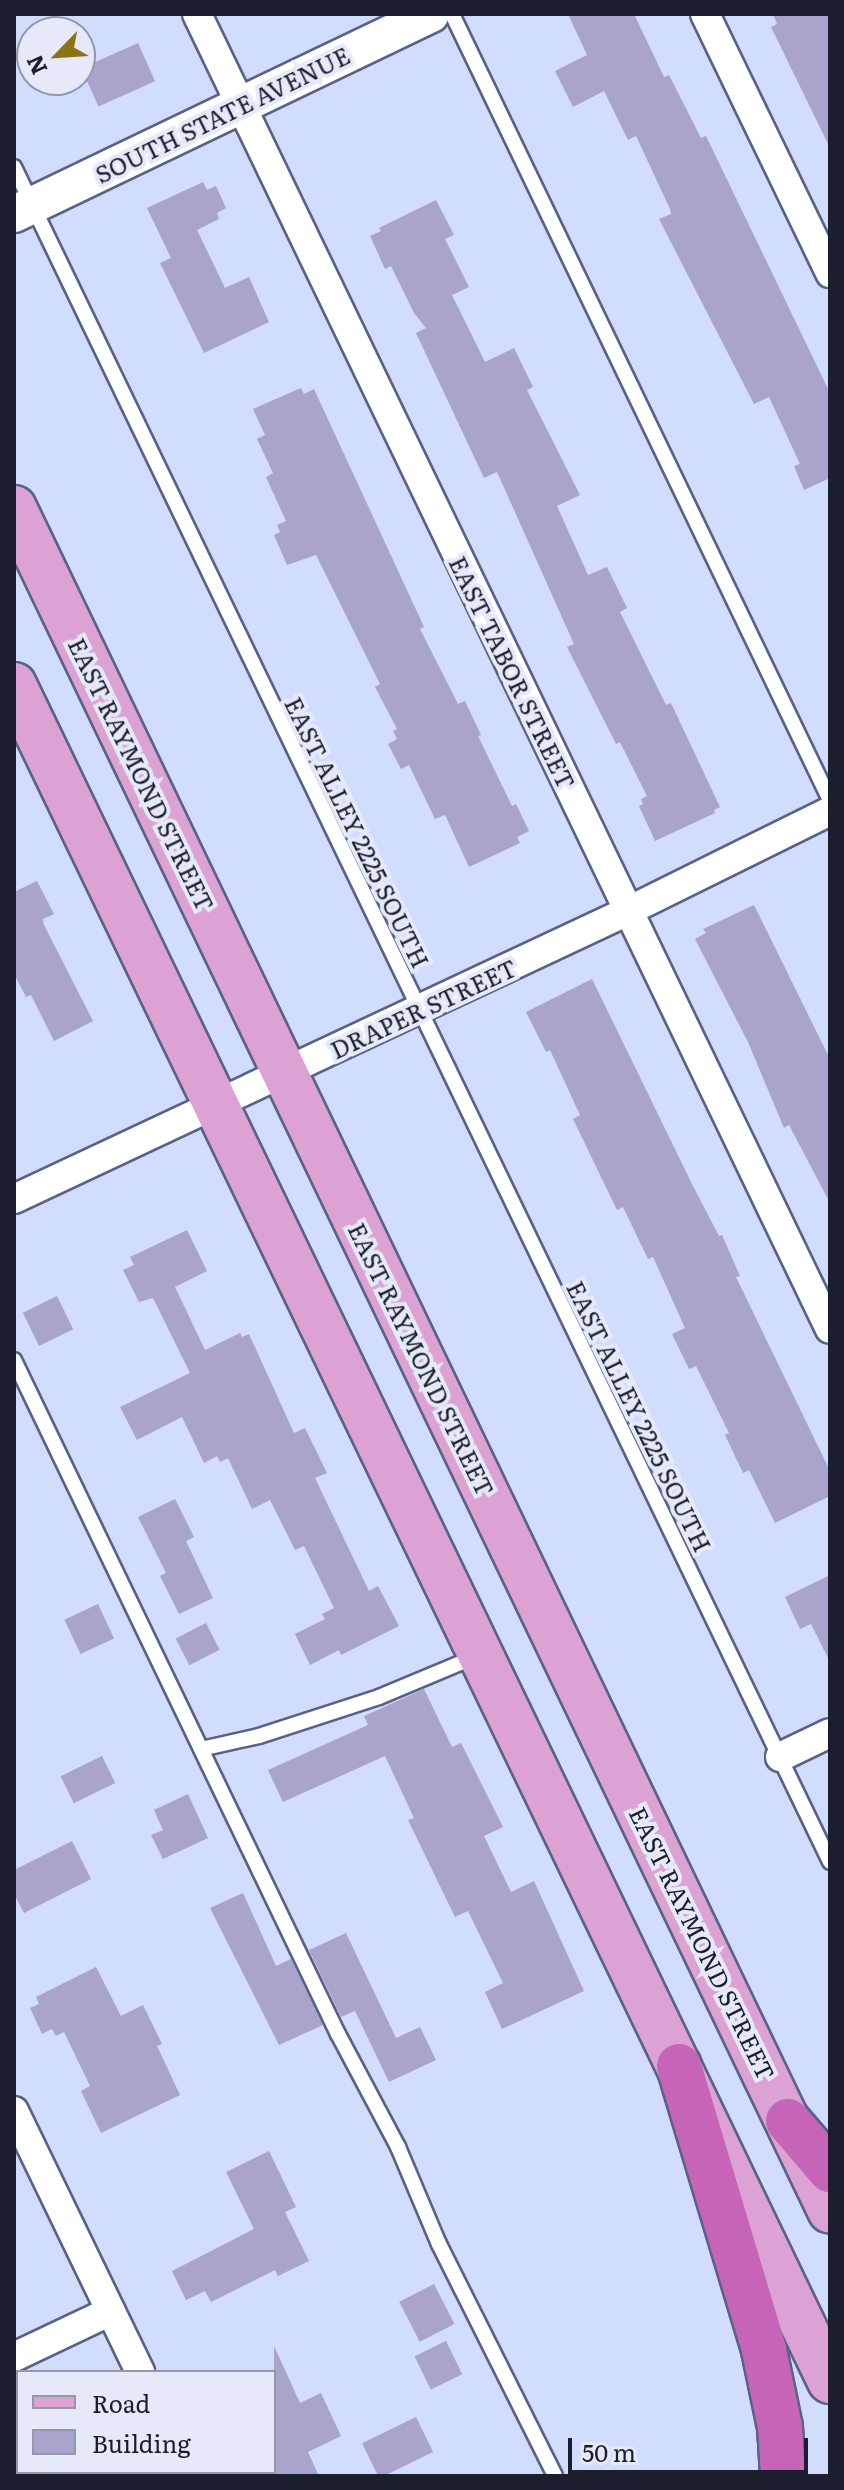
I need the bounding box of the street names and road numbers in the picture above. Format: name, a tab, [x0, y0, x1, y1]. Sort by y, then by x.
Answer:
street label: SOUTH STATE AVENUE	[90, 40, 354, 188]
street label: EAST TABOR STREET	[444, 551, 582, 793]
street label: EAST RAYMOND STREET	[63, 633, 221, 915]
street label: EAST ALLEY 2225 SOUTH	[280, 692, 436, 972]
street label: DRAPER STREET	[325, 952, 521, 1064]
street label: EAST RAYMOND STREET	[343, 1218, 501, 1500]
street label: EAST ALLEY 2225 SOUTH	[562, 1276, 718, 1556]
street label: EAST RAYMOND STREET	[624, 1802, 782, 2084]

